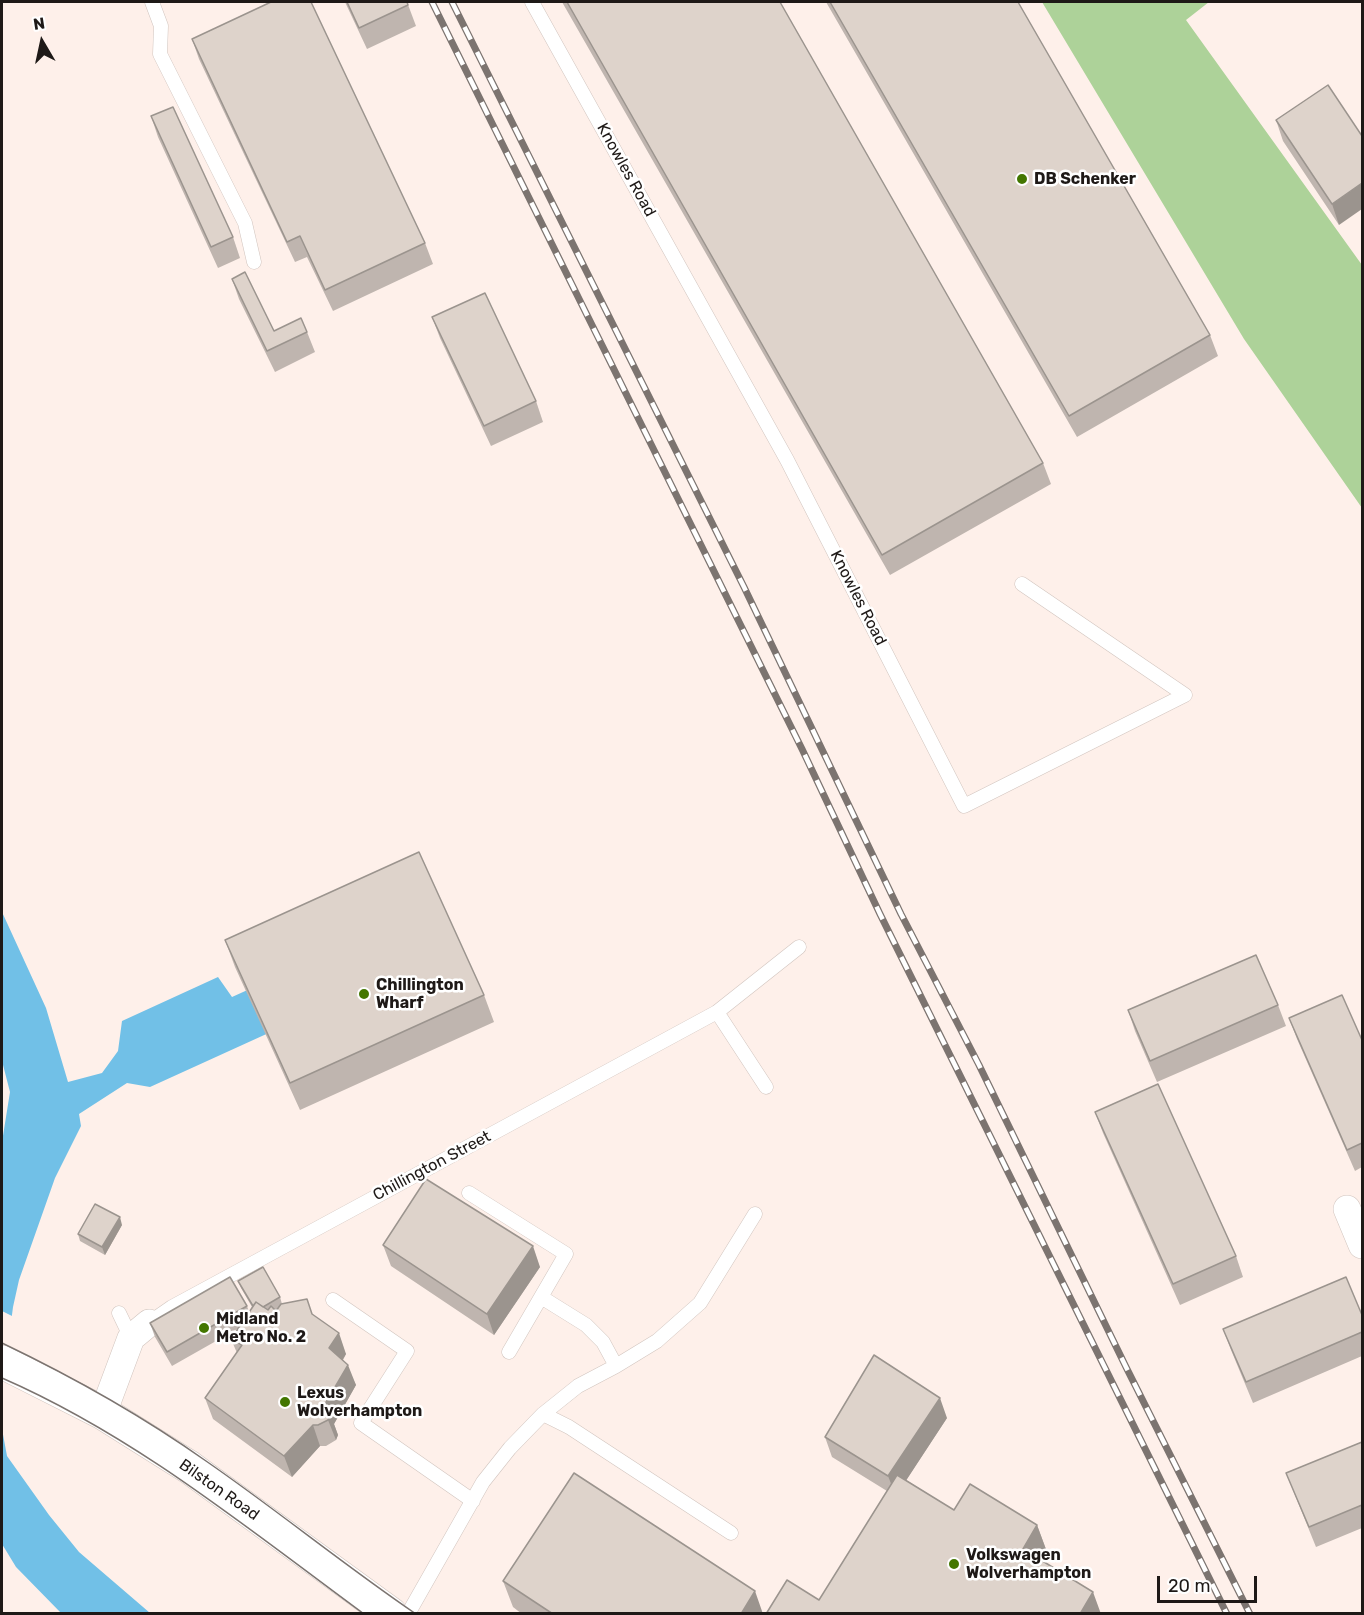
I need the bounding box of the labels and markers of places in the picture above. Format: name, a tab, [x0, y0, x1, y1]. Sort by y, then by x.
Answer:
place label: DB Schenker	[1034, 169, 1136, 189]
marker: DB Schenker	[1015, 172, 1029, 186]
place label: Chillington Wharf	[376, 975, 464, 1013]
marker: Chillington Wharf	[357, 987, 371, 1001]
place label: Midland Metro No. 2	[216, 1309, 306, 1347]
marker: Midland Metro No. 2	[197, 1321, 211, 1335]
place label: Lexus Wolverhampton	[297, 1383, 422, 1421]
marker: Lexus Wolverhampton	[278, 1395, 292, 1409]
place label: Volkswagen Wolverhampton	[966, 1545, 1091, 1583]
marker: Volkswagen Wolverhampton	[947, 1557, 961, 1571]

